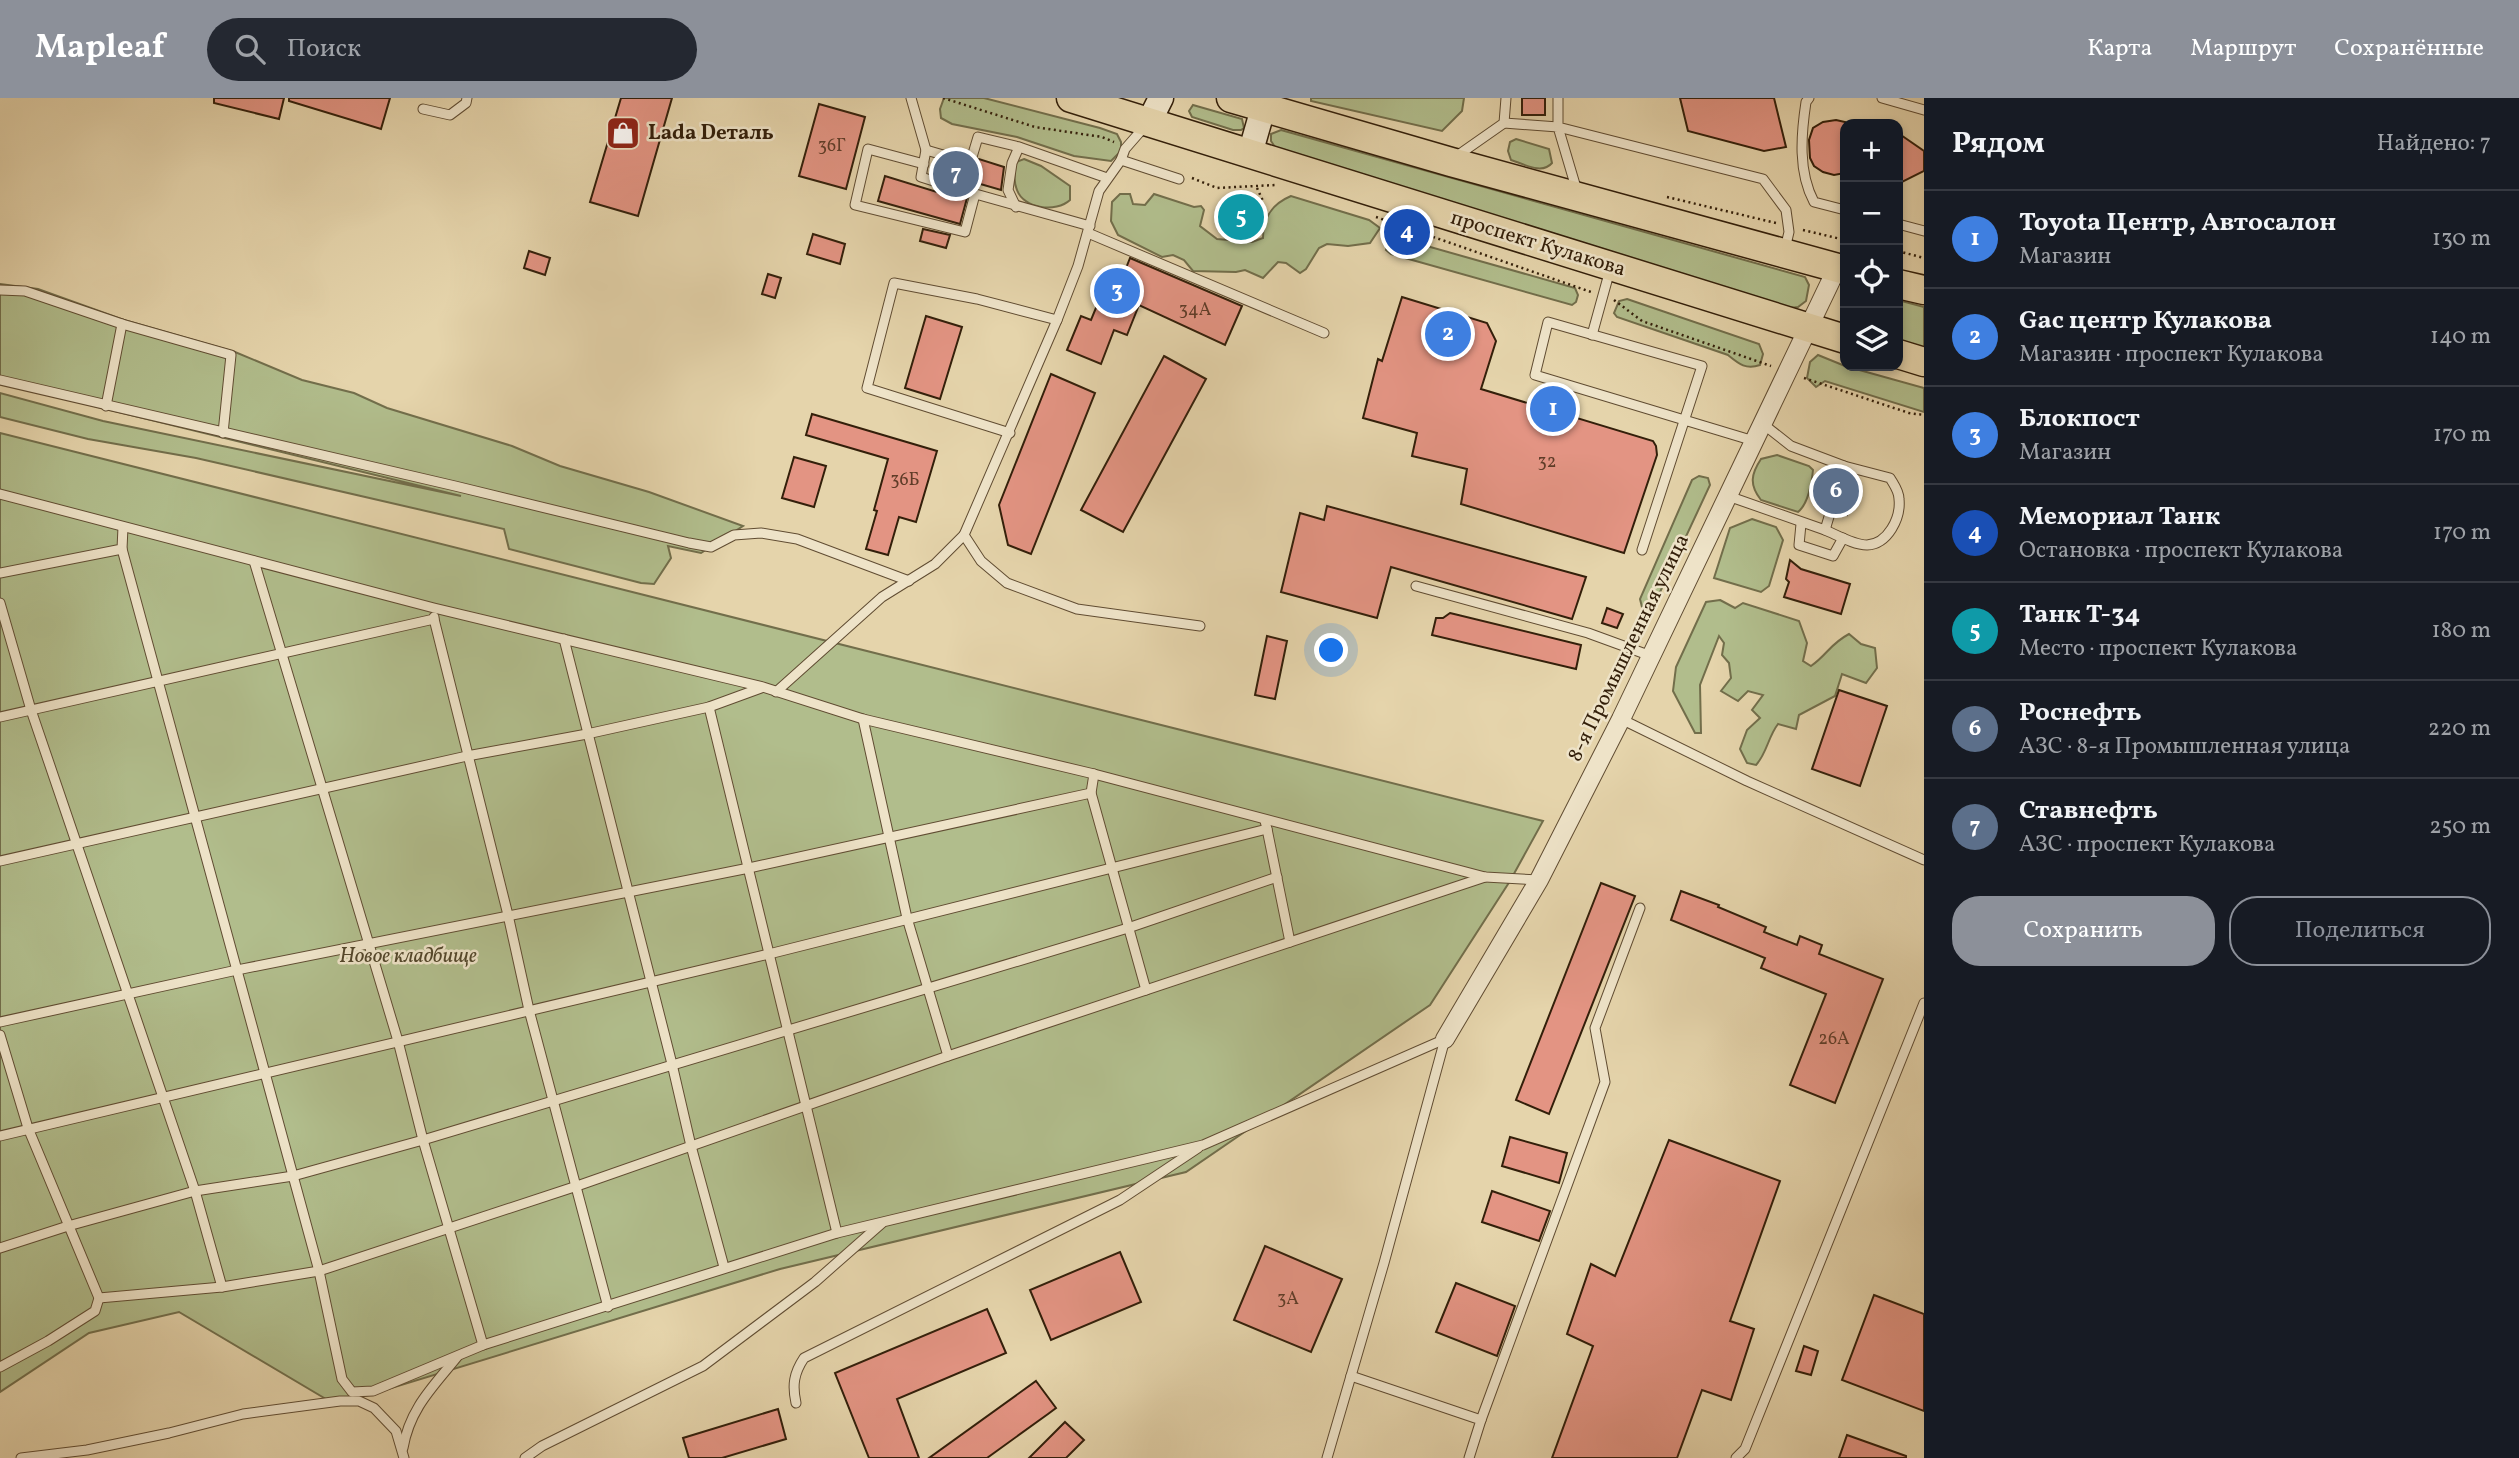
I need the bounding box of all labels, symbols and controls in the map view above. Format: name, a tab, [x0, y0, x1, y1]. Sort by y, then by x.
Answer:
search box	[207, 18, 697, 81]
text: Mapleaf	[35, 26, 165, 72]
icon: search	[231, 30, 269, 68]
text: Поиск	[287, 31, 361, 67]
text: Карта	[2087, 32, 2152, 66]
text: Маршрут	[2190, 32, 2296, 66]
text: Сохранённые	[2334, 32, 2484, 66]
shop icon: Lada Dеталь	[604, 114, 642, 152]
place label: Lada Dеталь	[648, 119, 774, 148]
map controls	[1840, 119, 1903, 371]
button: +	[1840, 119, 1903, 182]
text: Рядом	[1952, 123, 2045, 165]
text: Найдено: 7	[2377, 128, 2491, 160]
house number: 36Г	[818, 134, 846, 159]
pin: 7	[933, 148, 979, 200]
button: −	[1840, 182, 1903, 245]
pin: 5	[1218, 191, 1264, 243]
street label: проспект Кулакова	[1447, 204, 1629, 284]
text: Toyota Центр, Автосалон	[2019, 205, 2336, 241]
pin: 4	[1384, 206, 1430, 258]
text: 1	[1970, 223, 1980, 255]
text: 130 m	[2432, 223, 2491, 255]
text: Магазин	[2019, 241, 2111, 273]
button: locate	[1840, 245, 1903, 308]
pin: 3	[1094, 265, 1140, 317]
house number: 34А	[1179, 298, 1212, 323]
text: Gac центр Кулакова	[2019, 303, 2272, 339]
pin: 2	[1425, 308, 1471, 360]
button: layers	[1840, 308, 1903, 371]
text: 2	[1969, 321, 1981, 353]
text: 140 m	[2430, 321, 2491, 353]
text: Магазин · проспект Кулакова	[2019, 339, 2324, 371]
pin: 1	[1530, 383, 1576, 435]
text: Блокпост	[2019, 401, 2140, 437]
text: 3	[1969, 419, 1981, 451]
text: 170 m	[2433, 419, 2491, 451]
text: Магазин	[2019, 437, 2111, 469]
house number: 32	[1538, 450, 1556, 475]
pin: 6	[1813, 465, 1859, 517]
house number: 36Б	[890, 468, 920, 493]
text: Мемориал Танк	[2019, 499, 2220, 535]
text: 4	[1968, 517, 1982, 549]
text: 170 m	[2433, 517, 2491, 549]
street label: 8-я Промышленная улица	[1561, 529, 1697, 767]
text: Остановка · проспект Кулакова	[2019, 535, 2343, 567]
text: Танк Т-34	[2019, 597, 2140, 633]
text: 5	[1969, 615, 1981, 647]
text: 180 m	[2432, 615, 2491, 647]
your location	[1314, 633, 1348, 667]
text: Место · проспект Кулакова	[2019, 633, 2297, 665]
text: Роснефть	[2019, 695, 2142, 731]
text: 6	[1969, 713, 1981, 745]
text: 220 m	[2428, 713, 2491, 745]
text: АЗС · 8-я Промышленная улица	[2019, 731, 2351, 763]
text: Ставнефть	[2019, 793, 2158, 829]
text: 7	[1970, 811, 1981, 843]
text: 250 m	[2429, 811, 2491, 843]
text: АЗС · проспект Кулакова	[2019, 829, 2275, 861]
button: Сохранить	[1952, 896, 2215, 966]
button: Поделиться	[2229, 896, 2491, 966]
park label: Новое кладбище	[339, 942, 477, 971]
house number: 26А	[1818, 1027, 1850, 1052]
house number: 3А	[1277, 1287, 1299, 1312]

